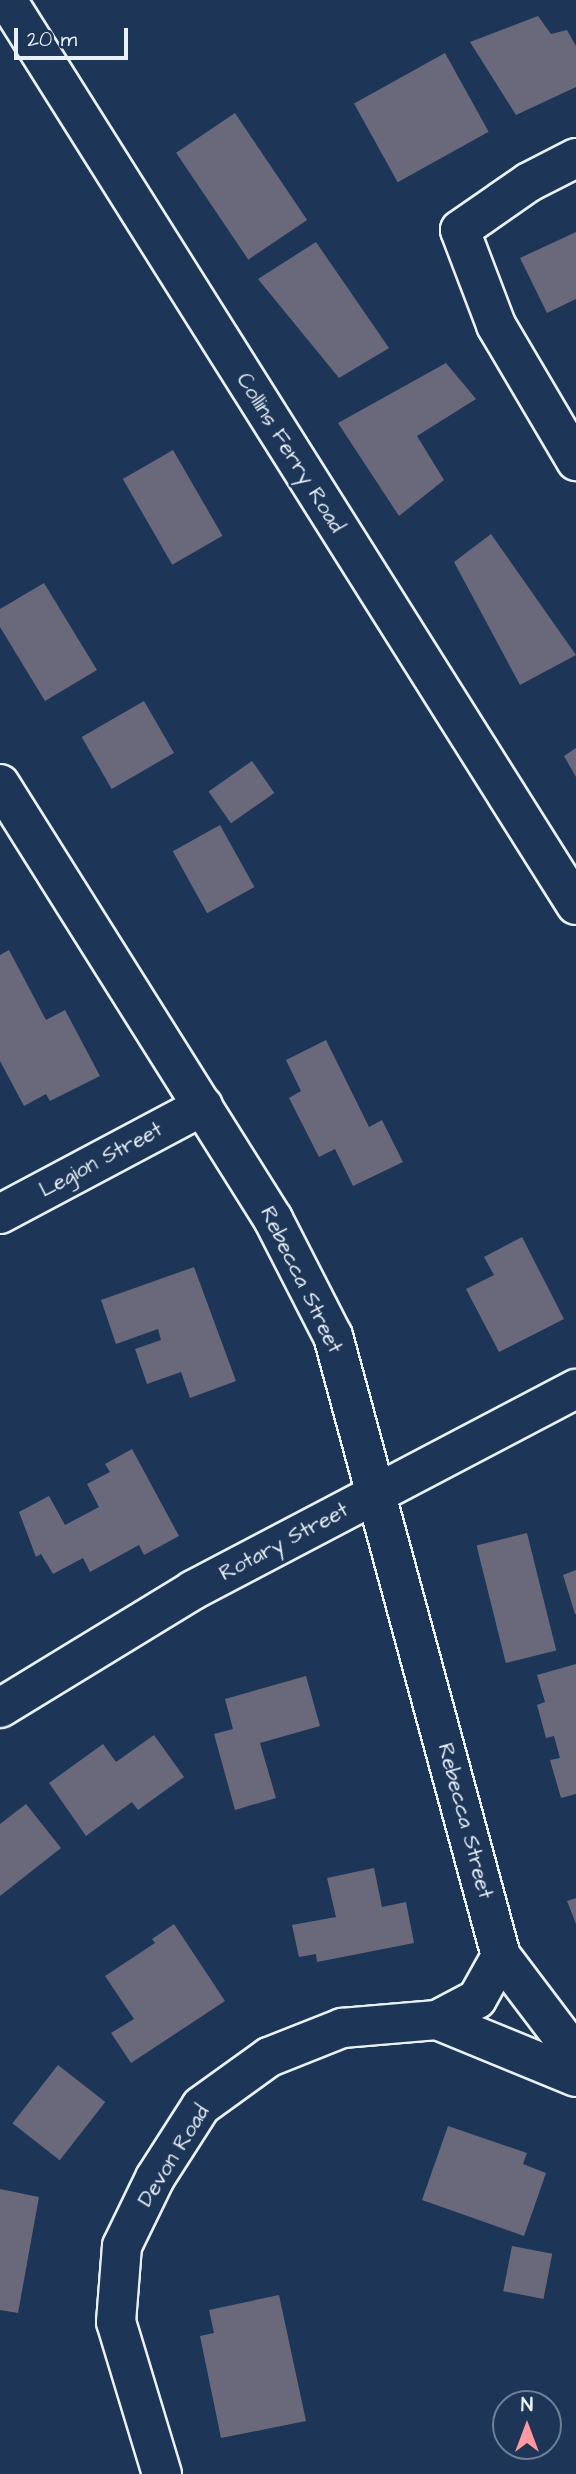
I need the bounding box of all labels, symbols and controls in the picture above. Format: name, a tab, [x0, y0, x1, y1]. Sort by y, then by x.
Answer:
scale bar	[18, 14, 131, 58]
text: 20 m	[27, 25, 77, 54]
street label: Collins Ferry Road	[231, 369, 349, 537]
street label: Legion Street	[35, 1117, 167, 1203]
street label: Rebecca Street	[255, 1203, 347, 1357]
street label: Rotary Street	[215, 1497, 353, 1587]
street label: Rebecca Street	[432, 1740, 498, 1902]
street label: Devon Road	[133, 2101, 215, 2211]
north arrow	[492, 2390, 562, 2460]
text: N	[521, 2392, 533, 2419]

